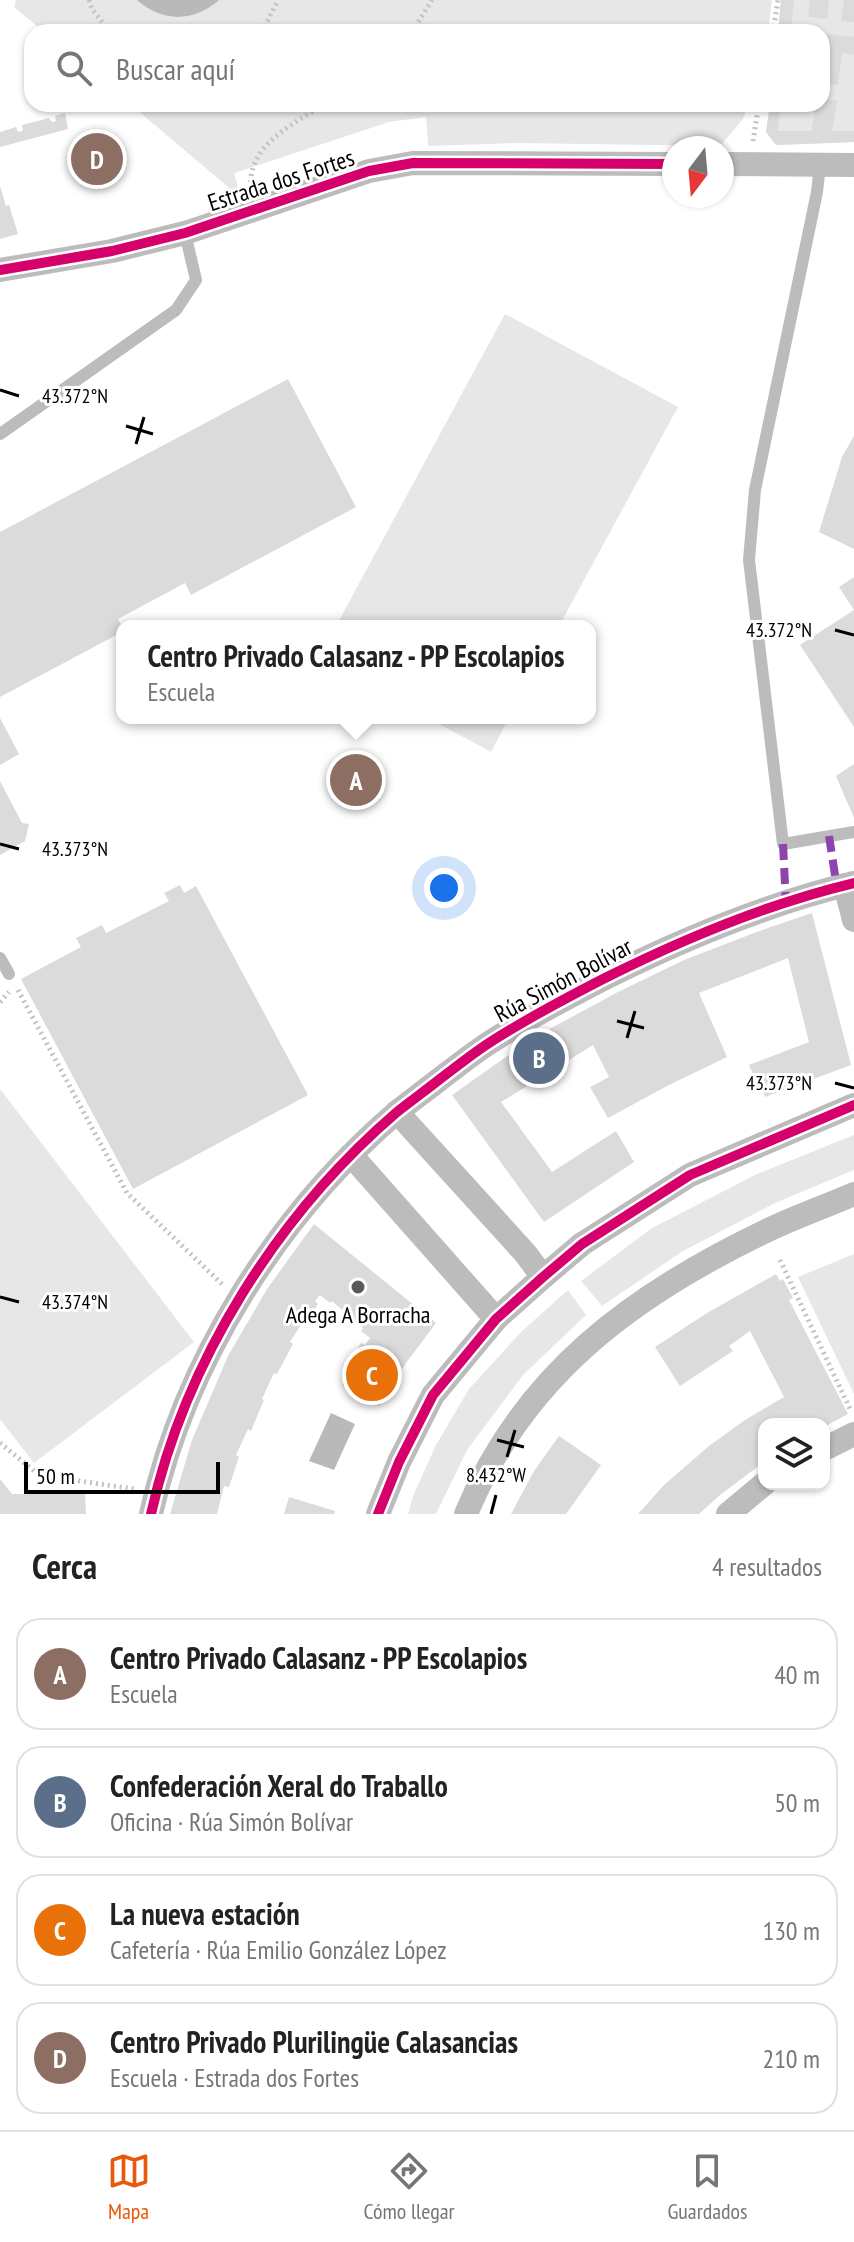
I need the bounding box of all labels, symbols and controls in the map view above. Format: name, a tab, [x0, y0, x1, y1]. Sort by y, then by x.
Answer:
search box	[24, 24, 830, 112]
icon: search	[52, 46, 96, 90]
text: Buscar aquí	[116, 49, 235, 88]
pin: D	[71, 129, 123, 189]
north arrow	[662, 136, 734, 208]
street label: Estrada dos Fortes	[204, 142, 358, 218]
text: 43.372°N	[42, 383, 108, 409]
text: 43.372°N	[746, 617, 812, 643]
popup	[116, 620, 596, 724]
text: Centro Privado Calasanz - PP Escolapios	[147, 636, 565, 675]
text: Escuela	[147, 675, 215, 708]
pin: A	[330, 750, 382, 810]
text: 43.373°N	[42, 836, 108, 862]
your location	[424, 868, 464, 908]
street label: Rúa Simón Bolívar	[489, 931, 638, 1029]
pin: B	[513, 1028, 565, 1088]
text: 43.373°N	[746, 1070, 812, 1096]
marker: Adega A Borracha	[349, 1278, 367, 1296]
text: 43.374°N	[42, 1289, 108, 1315]
place label: Adega A Borracha	[286, 1299, 430, 1330]
pin: C	[346, 1345, 398, 1405]
map controls	[758, 1418, 830, 1490]
button: layers	[758, 1418, 830, 1490]
scale bar	[24, 1458, 220, 1494]
text: 50 m	[36, 1462, 75, 1490]
text: 8.432°W	[466, 1462, 526, 1488]
text: Cerca	[32, 1544, 97, 1588]
text: 4 resultados	[712, 1550, 822, 1583]
text: Centro Privado Calasanz - PP Escolapios	[110, 1638, 527, 1677]
text: A	[53, 1658, 67, 1691]
text: 40 m	[774, 1658, 820, 1691]
text: Escuela	[110, 1677, 178, 1710]
text: Confederación Xeral do Traballo	[110, 1766, 448, 1805]
text: B	[54, 1786, 66, 1819]
text: 50 m	[774, 1786, 820, 1819]
text: Oficina · Rúa Simón Bolívar	[110, 1805, 353, 1838]
text: La nueva estación	[110, 1894, 300, 1933]
text: C	[54, 1914, 66, 1947]
text: 130 m	[762, 1914, 820, 1947]
text: Cafetería · Rúa Emilio González López	[110, 1933, 447, 1966]
text: Centro Privado Plurilingüe Calasancias	[110, 2022, 518, 2061]
text: D	[53, 2042, 67, 2075]
text: 210 m	[762, 2042, 820, 2075]
text: Escuela · Estrada dos Fortes	[110, 2061, 359, 2094]
tab: Mapa	[107, 2149, 151, 2225]
tab: Cómo llegar	[364, 2149, 454, 2225]
tab: Guardados	[667, 2149, 747, 2225]

